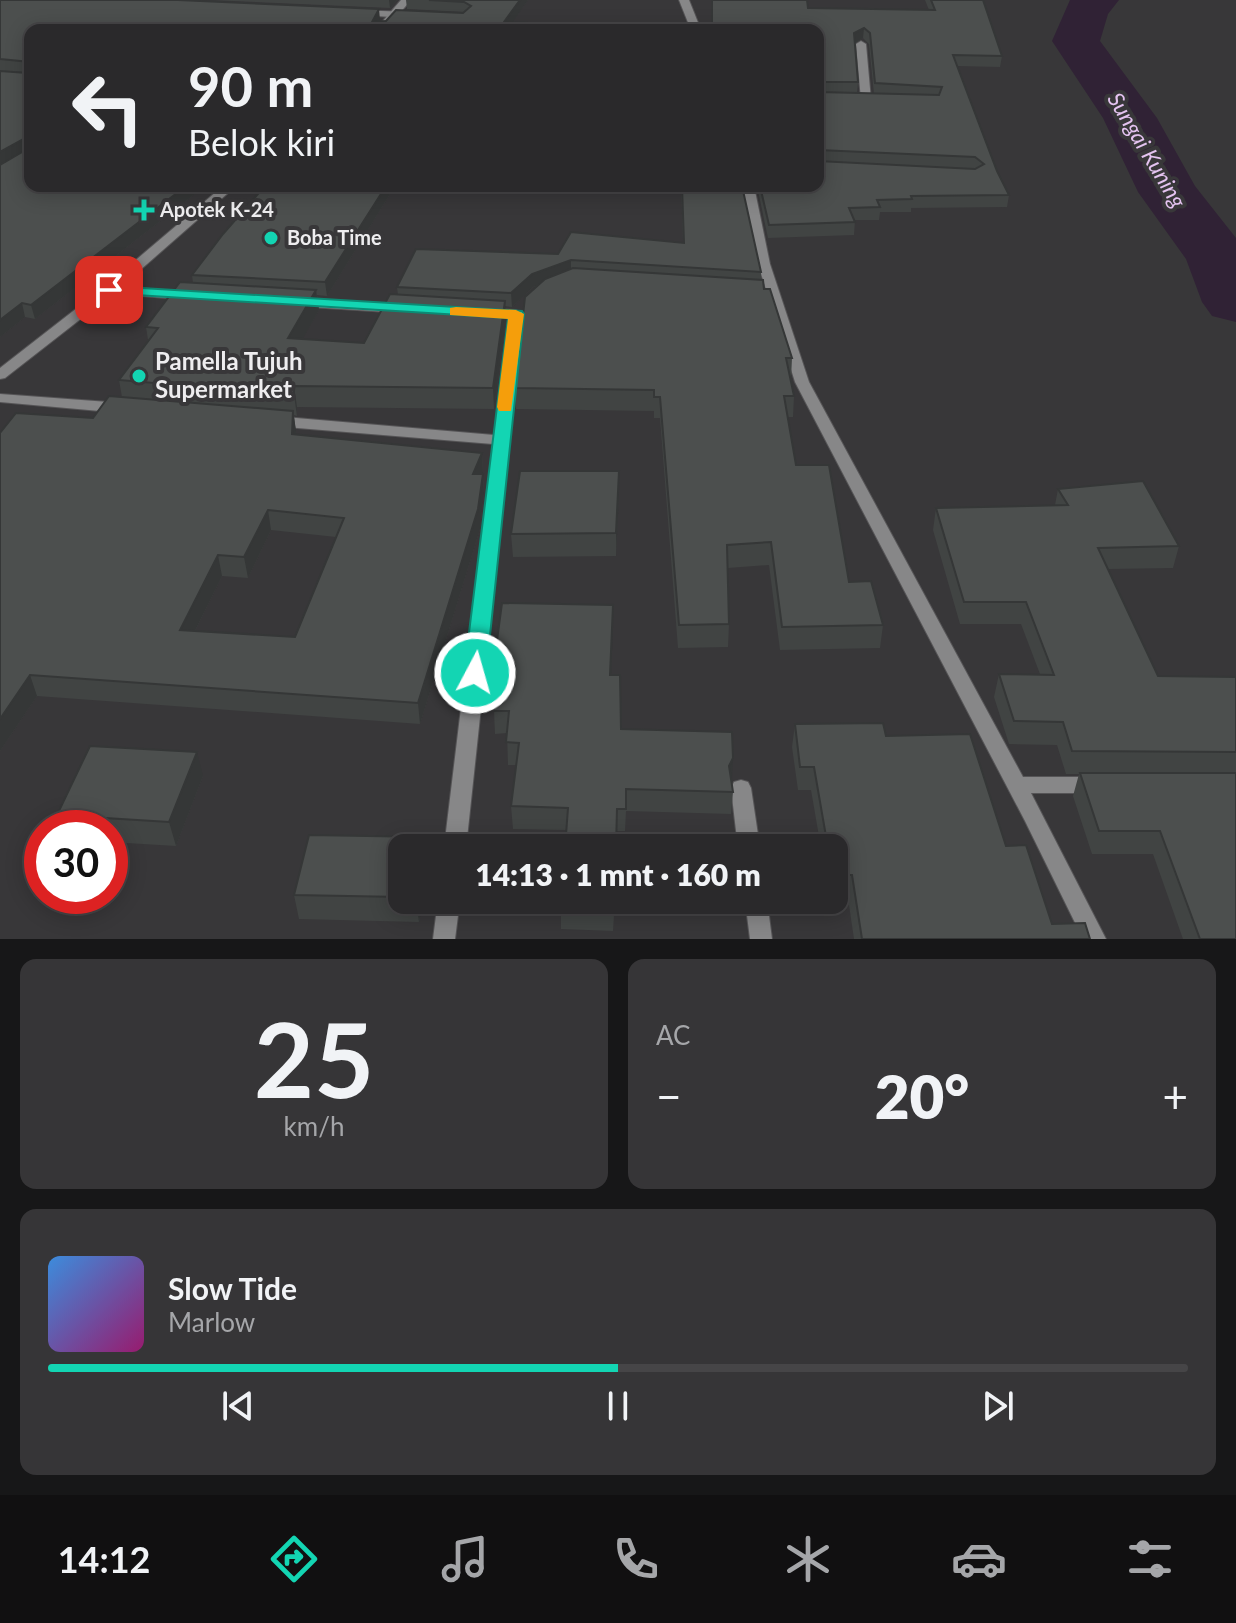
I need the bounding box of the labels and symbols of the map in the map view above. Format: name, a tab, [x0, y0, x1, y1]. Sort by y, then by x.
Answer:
water label: Sungai Kuning	[1102, 87, 1193, 213]
place label: Apotek K-24	[159, 197, 274, 221]
marker: Apotek K-24	[135, 201, 153, 219]
place label: Boba Time	[287, 225, 382, 249]
marker: Boba Time	[262, 229, 280, 247]
pin	[75, 256, 143, 324]
place label: Pamella Tujuh Supermarket	[155, 346, 303, 403]
marker: Pamella Tujuh Supermarket	[130, 367, 148, 385]
position arrow	[433, 631, 517, 715]
speed limit sign: 30	[24, 810, 128, 914]

